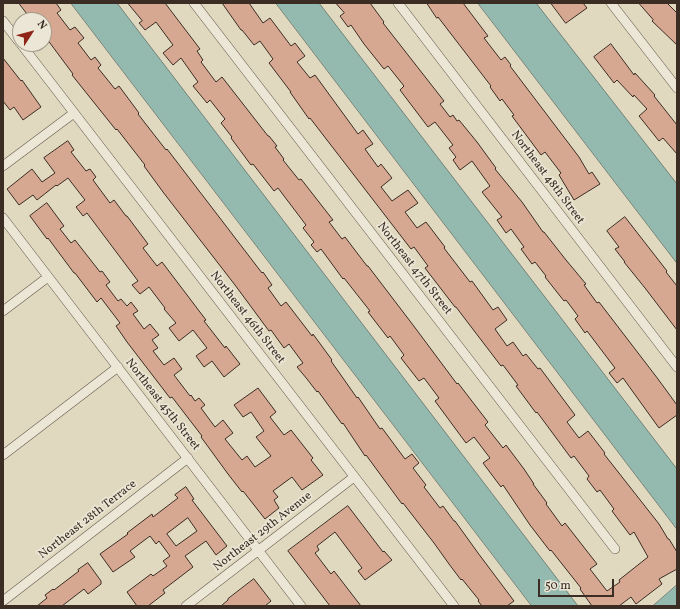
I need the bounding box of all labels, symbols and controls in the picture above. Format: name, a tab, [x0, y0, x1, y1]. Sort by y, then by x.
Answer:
north arrow	[12, 12, 52, 52]
text: N	[33, 18, 50, 33]
street label: Northeast 48th Street	[507, 128, 587, 228]
street label: Northeast 47th Street	[373, 220, 455, 318]
street label: Northeast 46th Street	[206, 269, 288, 367]
street label: Northeast 45th Street	[122, 356, 202, 454]
street label: Northeast 28th Terrace	[36, 477, 140, 563]
street label: Northeast 29th Avenue	[211, 489, 315, 575]
scale bar	[540, 571, 616, 597]
text: 50 m	[545, 578, 571, 594]

